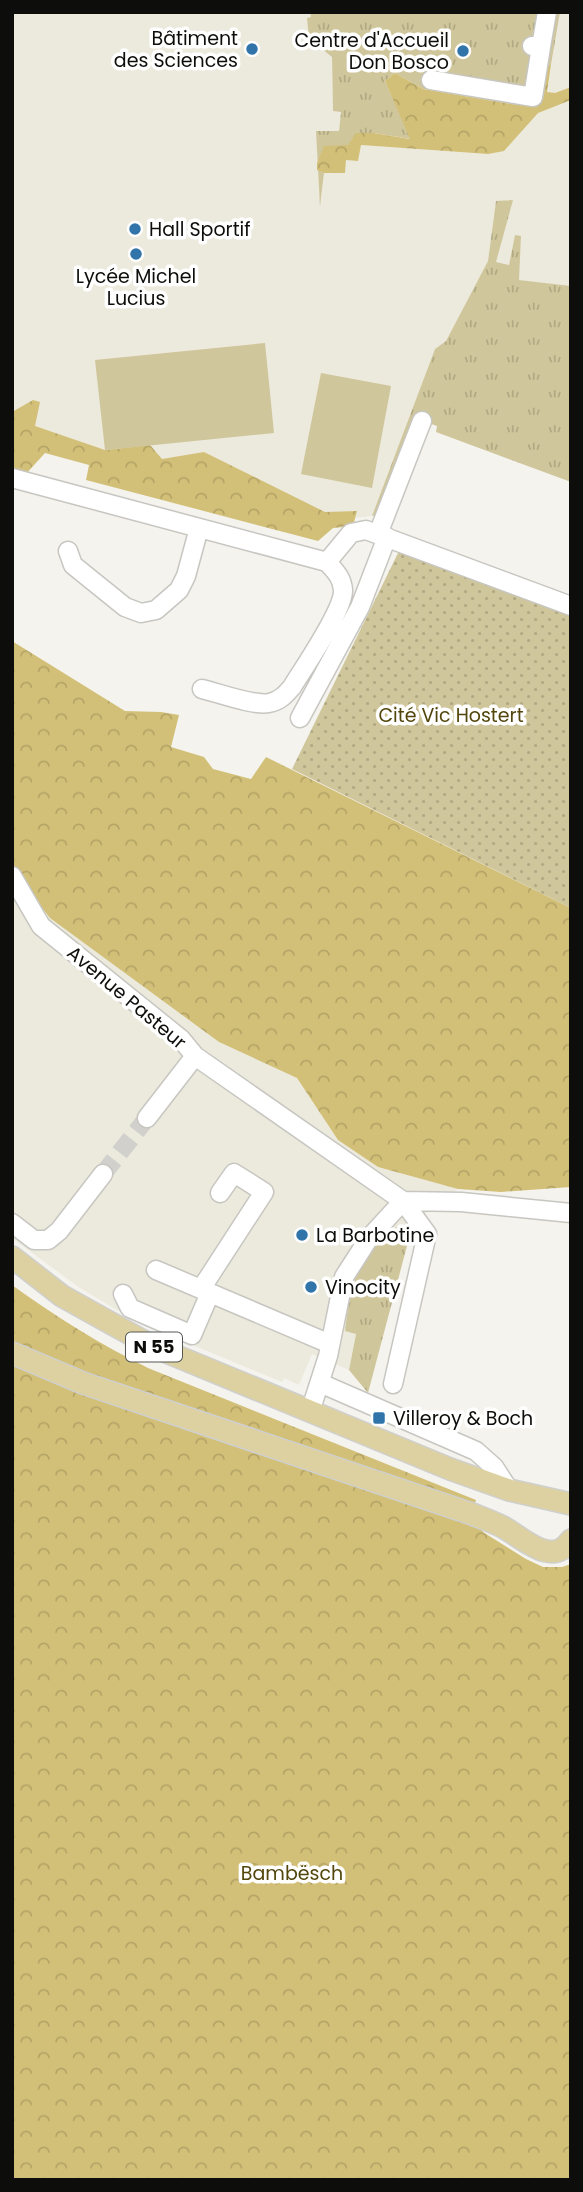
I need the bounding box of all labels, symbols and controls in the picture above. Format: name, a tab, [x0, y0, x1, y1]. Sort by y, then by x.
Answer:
place label: Bâtiment des Sciences	[114, 25, 238, 74]
place label: Centre d'Accueil Don Bosco	[295, 27, 449, 76]
marker: Bâtiment des Sciences	[244, 41, 260, 57]
marker: Centre d'Accueil Don Bosco	[455, 43, 471, 59]
place label: Hall Sportif	[149, 216, 251, 243]
marker: Hall Sportif	[127, 221, 143, 237]
marker: Lycée Michel Lucius	[128, 246, 144, 262]
place label: Lycée Michel Lucius	[76, 263, 196, 312]
park label: Cité Vic Hostert	[378, 702, 524, 729]
street label: Avenue Pasteur	[61, 939, 192, 1055]
place label: La Barbotine	[316, 1222, 434, 1249]
marker: La Barbotine	[294, 1227, 310, 1243]
place label: Vinocity	[325, 1274, 401, 1301]
marker: Vinocity	[303, 1279, 319, 1295]
road number: N 55	[126, 1332, 182, 1362]
place label: Villeroy & Boch	[393, 1405, 533, 1432]
marker: Villeroy & Boch	[371, 1410, 387, 1426]
park label: Bambësch	[241, 1860, 343, 1887]

